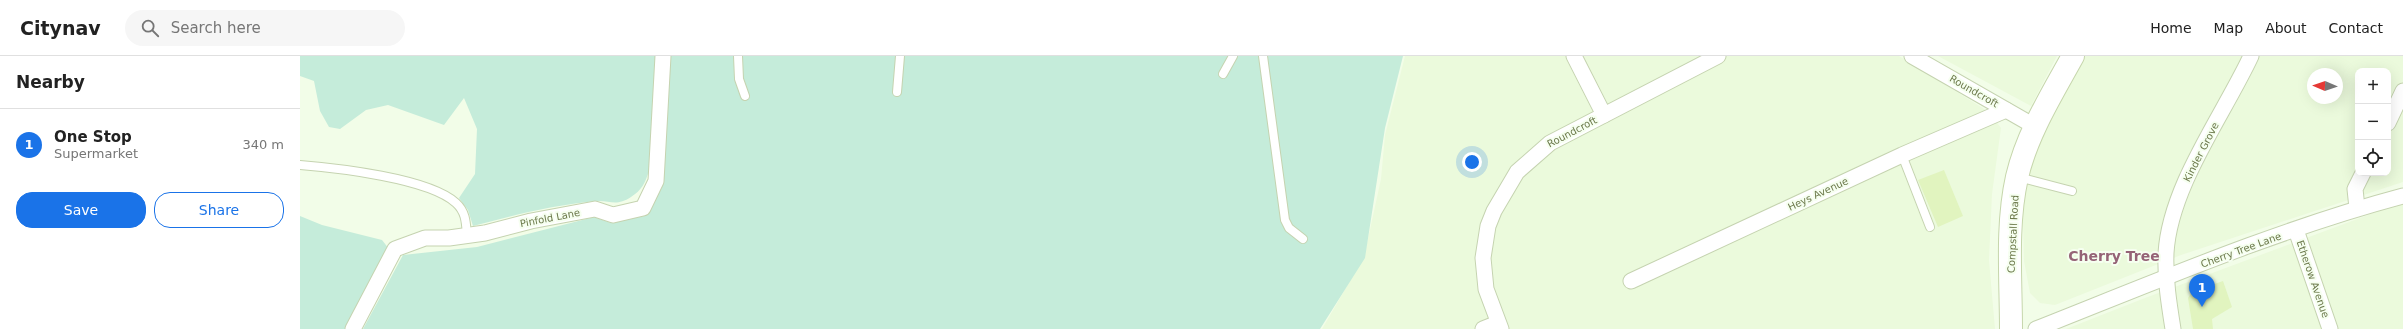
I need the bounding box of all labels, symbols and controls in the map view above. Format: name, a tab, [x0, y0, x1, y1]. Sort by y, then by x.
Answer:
search box	[125, 10, 405, 46]
text: Citynav	[20, 17, 101, 39]
icon: search	[139, 17, 161, 39]
text: Search here	[171, 19, 261, 37]
text: Home	[2150, 20, 2192, 36]
text: Map	[2214, 20, 2243, 36]
text: About	[2265, 20, 2307, 36]
text: Contact	[2329, 20, 2383, 36]
north arrow	[2307, 68, 2343, 104]
map controls	[2355, 68, 2391, 176]
button: +	[2355, 68, 2391, 104]
text: Nearby	[16, 72, 85, 92]
street label: Roundcroft	[1948, 73, 2000, 109]
button: −	[2355, 104, 2391, 140]
street label: Roundcroft	[1545, 114, 1599, 150]
street label: Kinder Grove	[2181, 120, 2221, 184]
text: One Stop	[54, 128, 132, 146]
text: 1	[24, 137, 34, 152]
text: 340 m	[242, 137, 284, 152]
button: locate	[2355, 140, 2391, 176]
text: Supermarket	[54, 146, 138, 161]
your location	[1462, 152, 1482, 172]
street label: Heys Avenue	[1786, 175, 1850, 213]
button: Save	[16, 192, 146, 228]
button: Share	[154, 192, 284, 228]
street label: Compstall Road	[2005, 195, 2021, 273]
street label: Pinfold Lane	[519, 207, 581, 229]
street label: Cherry Tree Lane	[2199, 230, 2283, 270]
street label: Etherow Avenue	[2295, 239, 2331, 319]
district label: Cherry Tree	[2068, 248, 2160, 264]
pin: 1	[2189, 274, 2215, 307]

